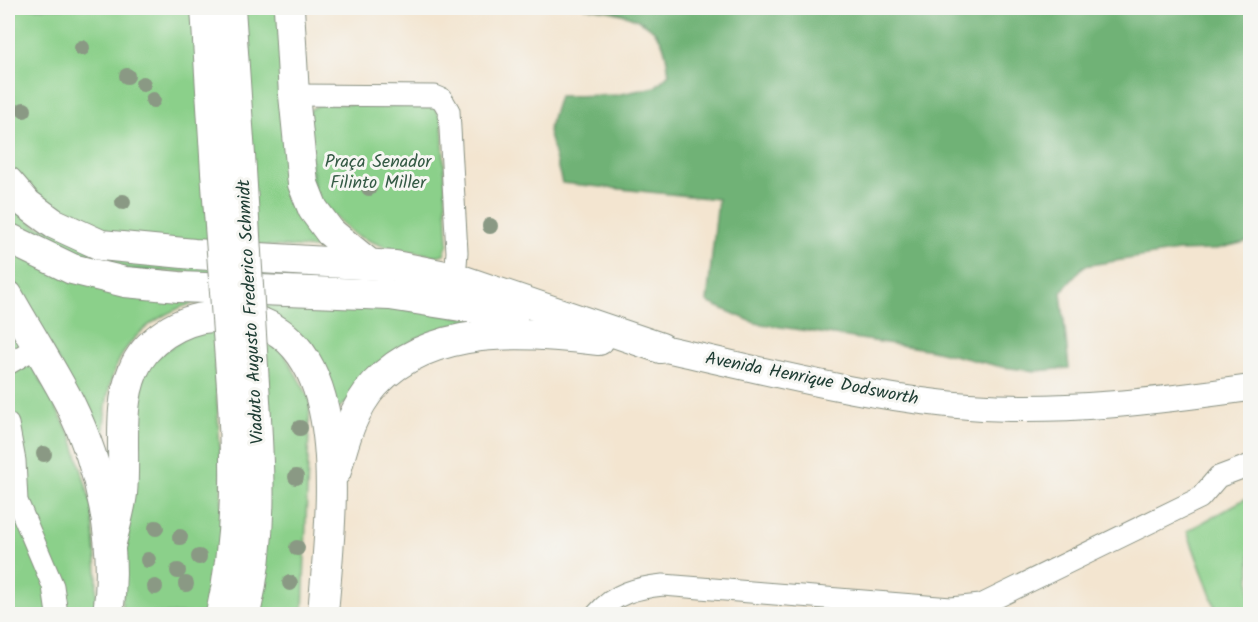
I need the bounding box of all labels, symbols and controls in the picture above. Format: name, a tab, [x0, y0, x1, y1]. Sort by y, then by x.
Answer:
park label: Praça Senador Filinto Miller	[325, 148, 432, 198]
street label: Viaduto Augusto Frederico Schmidt	[230, 178, 273, 445]
street label: Avenida Henrique Dodsworth	[702, 345, 921, 414]

